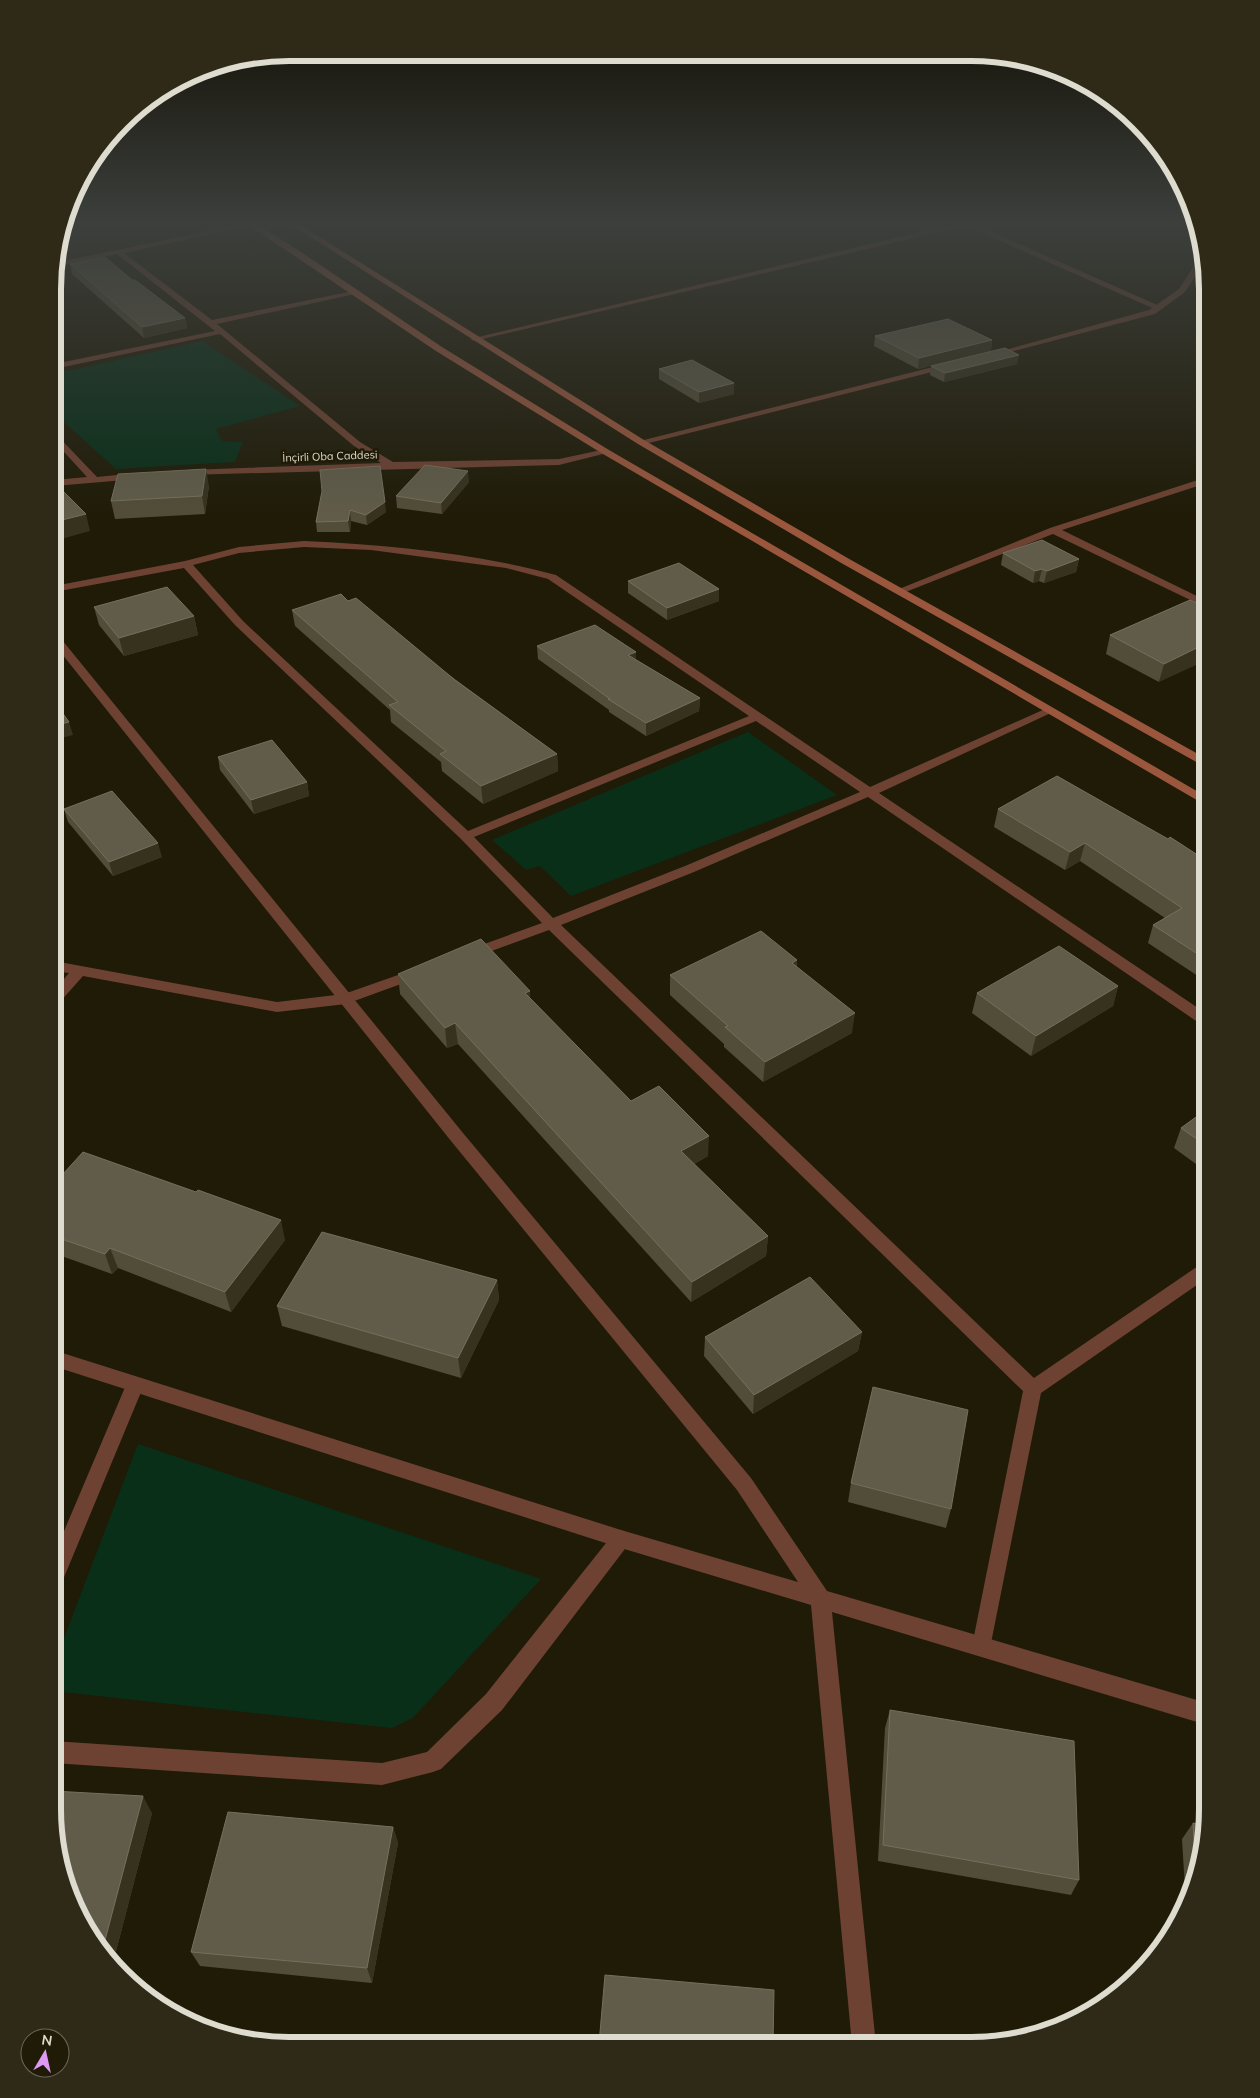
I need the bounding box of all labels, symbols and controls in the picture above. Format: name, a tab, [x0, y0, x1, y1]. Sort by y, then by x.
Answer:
street label: İnçirli Oba Caddesi	[282, 447, 378, 465]
north arrow	[20, 2028, 70, 2078]
text: N	[40, 2030, 54, 2050]

